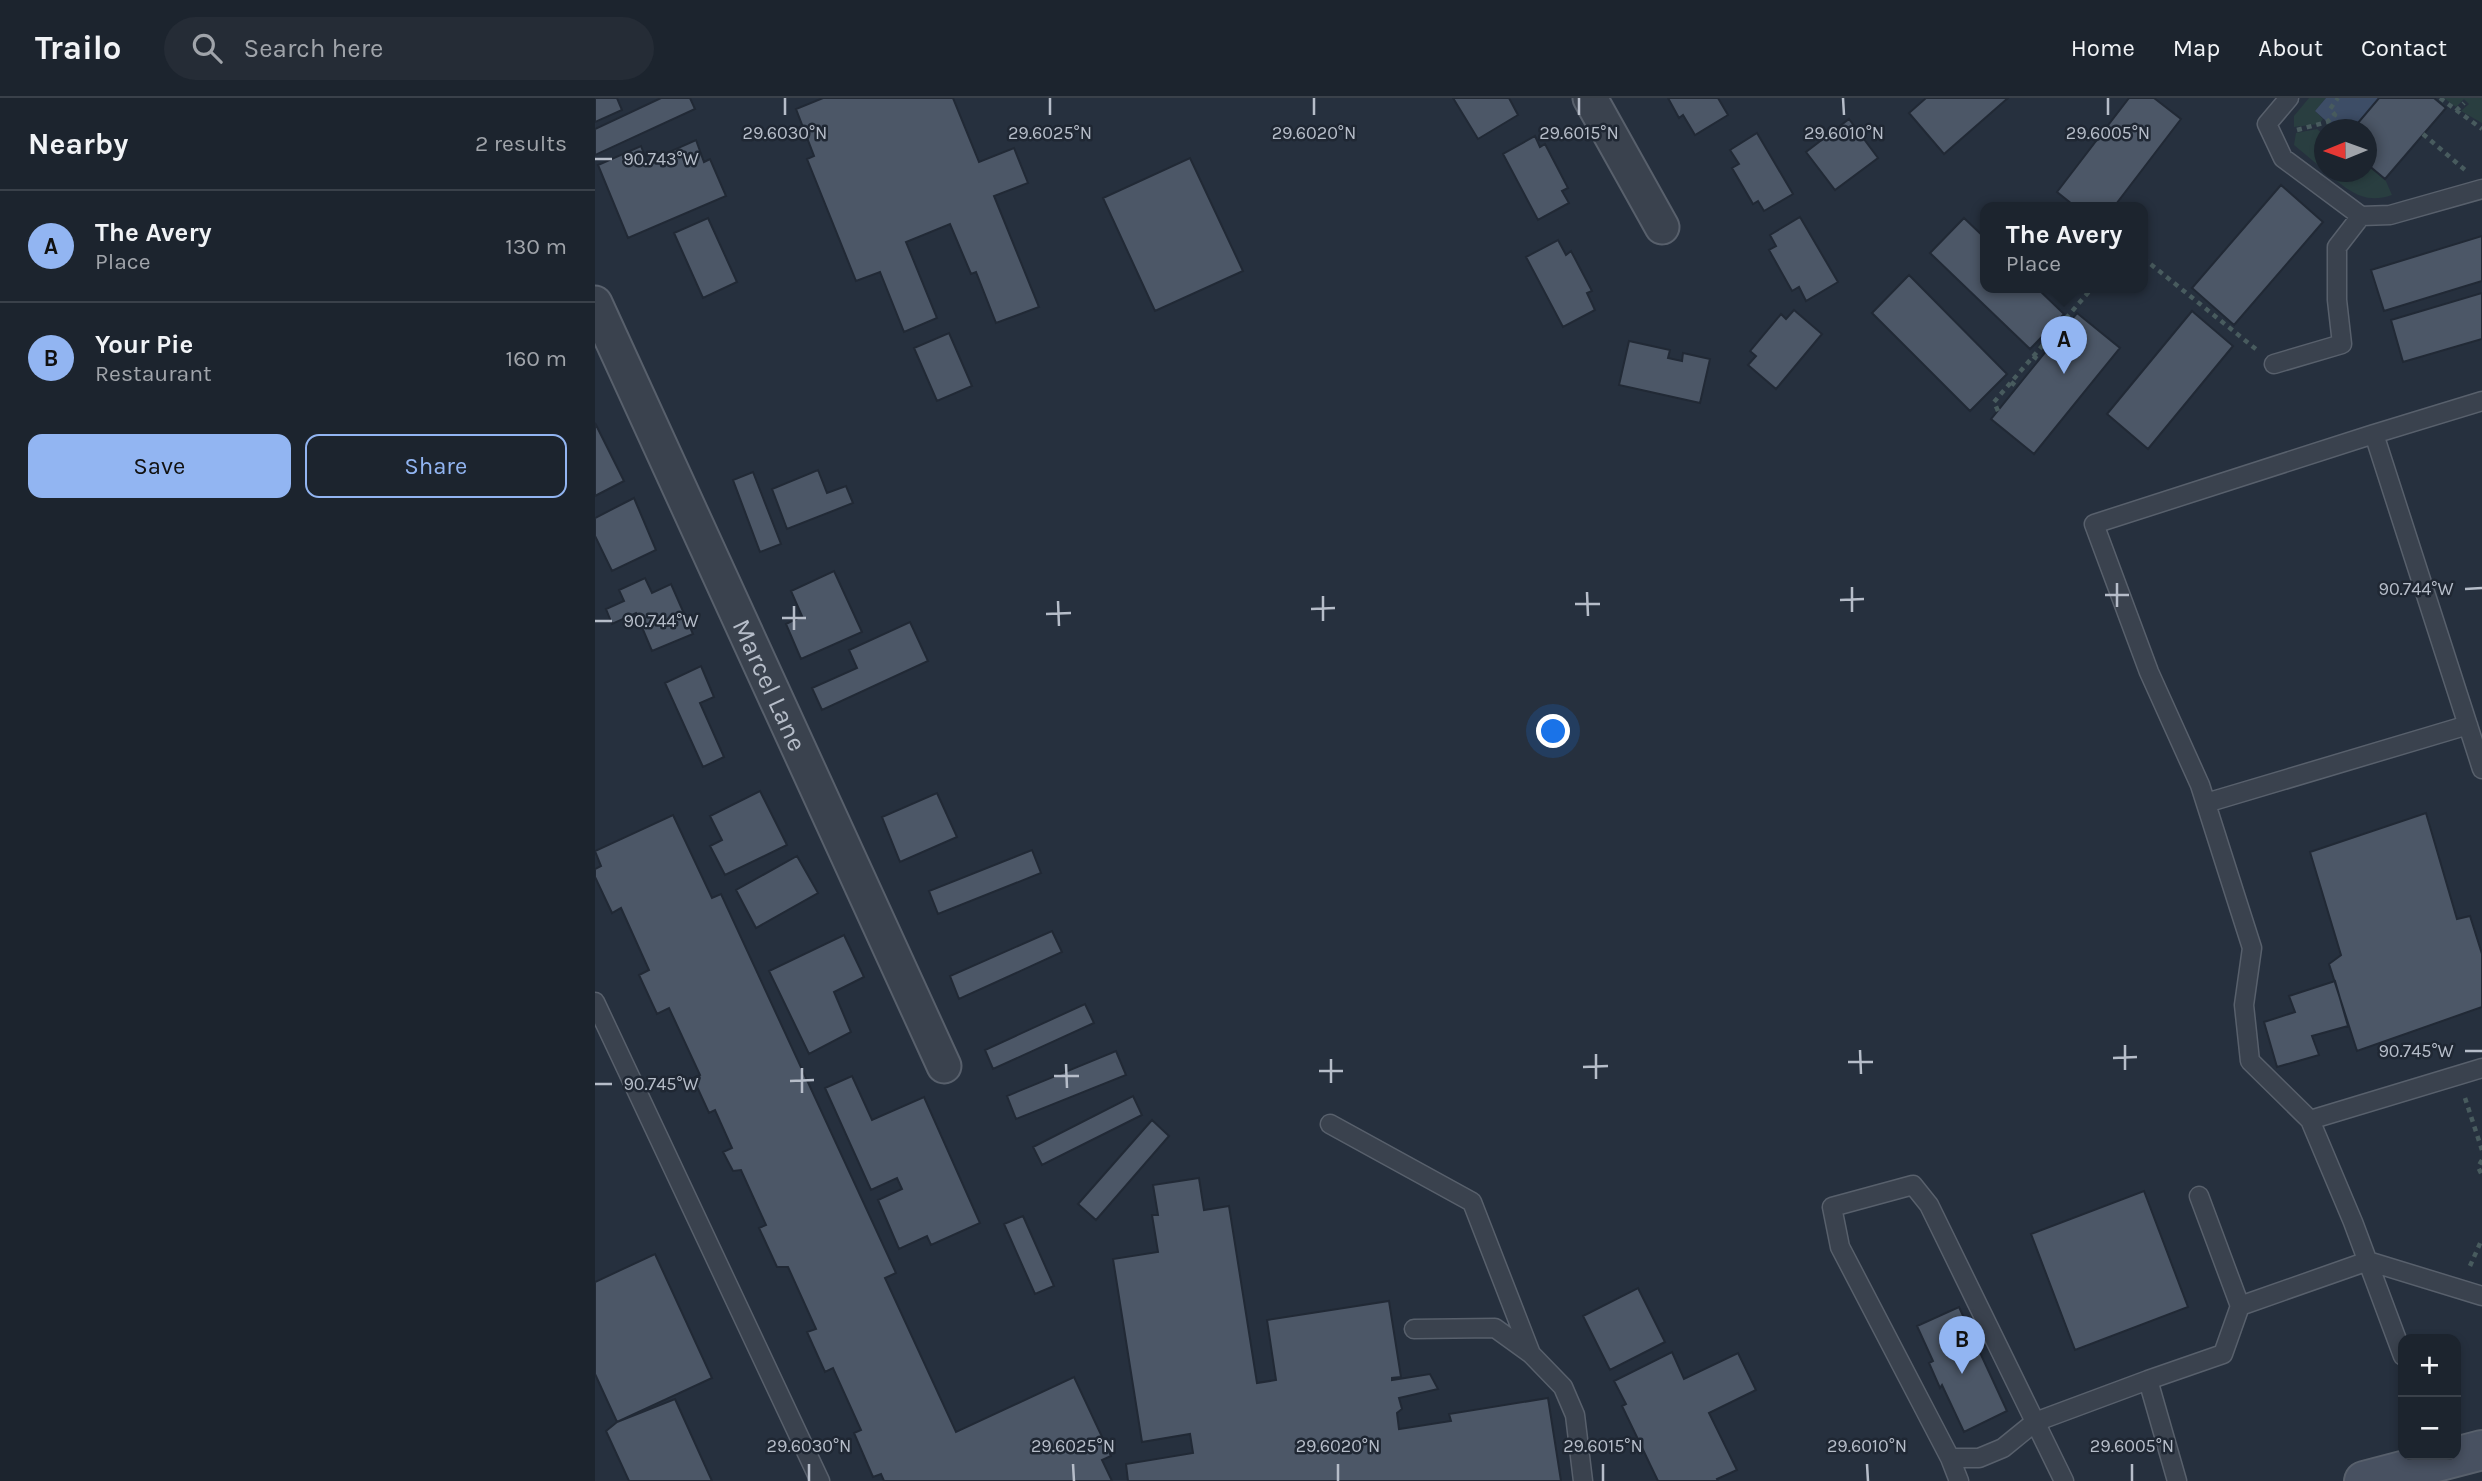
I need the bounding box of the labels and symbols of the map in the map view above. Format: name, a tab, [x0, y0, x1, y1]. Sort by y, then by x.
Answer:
north arrow	[2314, 119, 2377, 182]
text: 29.6030°N	[743, 122, 827, 144]
text: 29.6025°N	[1008, 122, 1092, 144]
text: 29.6020°N	[1272, 122, 1356, 144]
text: 29.6015°N	[1539, 122, 1619, 144]
text: 29.6010°N	[1804, 122, 1884, 144]
text: 29.6005°N	[2066, 122, 2150, 144]
text: 90.743°W	[623, 148, 699, 170]
pin: A	[2041, 316, 2087, 374]
text: 90.744°W	[2378, 578, 2454, 600]
text: 90.744°W	[623, 610, 699, 632]
street label: Marcel Lane	[726, 614, 813, 756]
your location	[1536, 714, 1570, 748]
text: 90.745°W	[2378, 1040, 2454, 1062]
text: 90.745°W	[623, 1073, 699, 1095]
pin: B	[1939, 1316, 1985, 1374]
text: 29.6030°N	[767, 1435, 851, 1457]
text: 29.6025°N	[1031, 1435, 1115, 1457]
text: 29.6020°N	[1296, 1435, 1380, 1457]
text: 29.6015°N	[1563, 1435, 1643, 1457]
text: 29.6010°N	[1827, 1435, 1907, 1457]
text: 29.6005°N	[2090, 1435, 2174, 1457]

